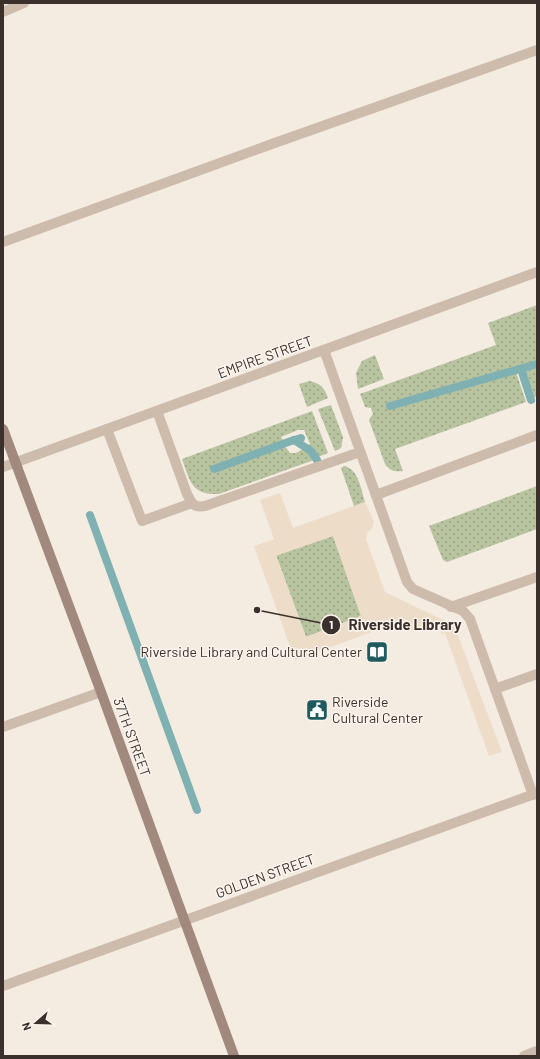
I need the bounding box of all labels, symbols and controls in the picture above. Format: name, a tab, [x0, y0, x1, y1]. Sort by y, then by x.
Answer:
street label: EMPIRE STREET	[215, 332, 315, 382]
callout: Riverside Library	[321, 611, 470, 638]
text: Riverside Library	[348, 615, 462, 633]
text: 1	[329, 617, 333, 631]
library icon: Riverside Library and Cultural Center	[364, 639, 390, 665]
place label: Riverside Library and Cultural Center	[141, 643, 362, 660]
place label: Riverside Cultural Center	[332, 693, 423, 726]
street label: 37TH STREET	[110, 695, 155, 779]
public building icon: Riverside Cultural Center	[304, 697, 330, 723]
street label: GOLDEN STREET	[213, 850, 317, 901]
north arrow	[16, 1003, 56, 1043]
text: N	[19, 1021, 33, 1032]

